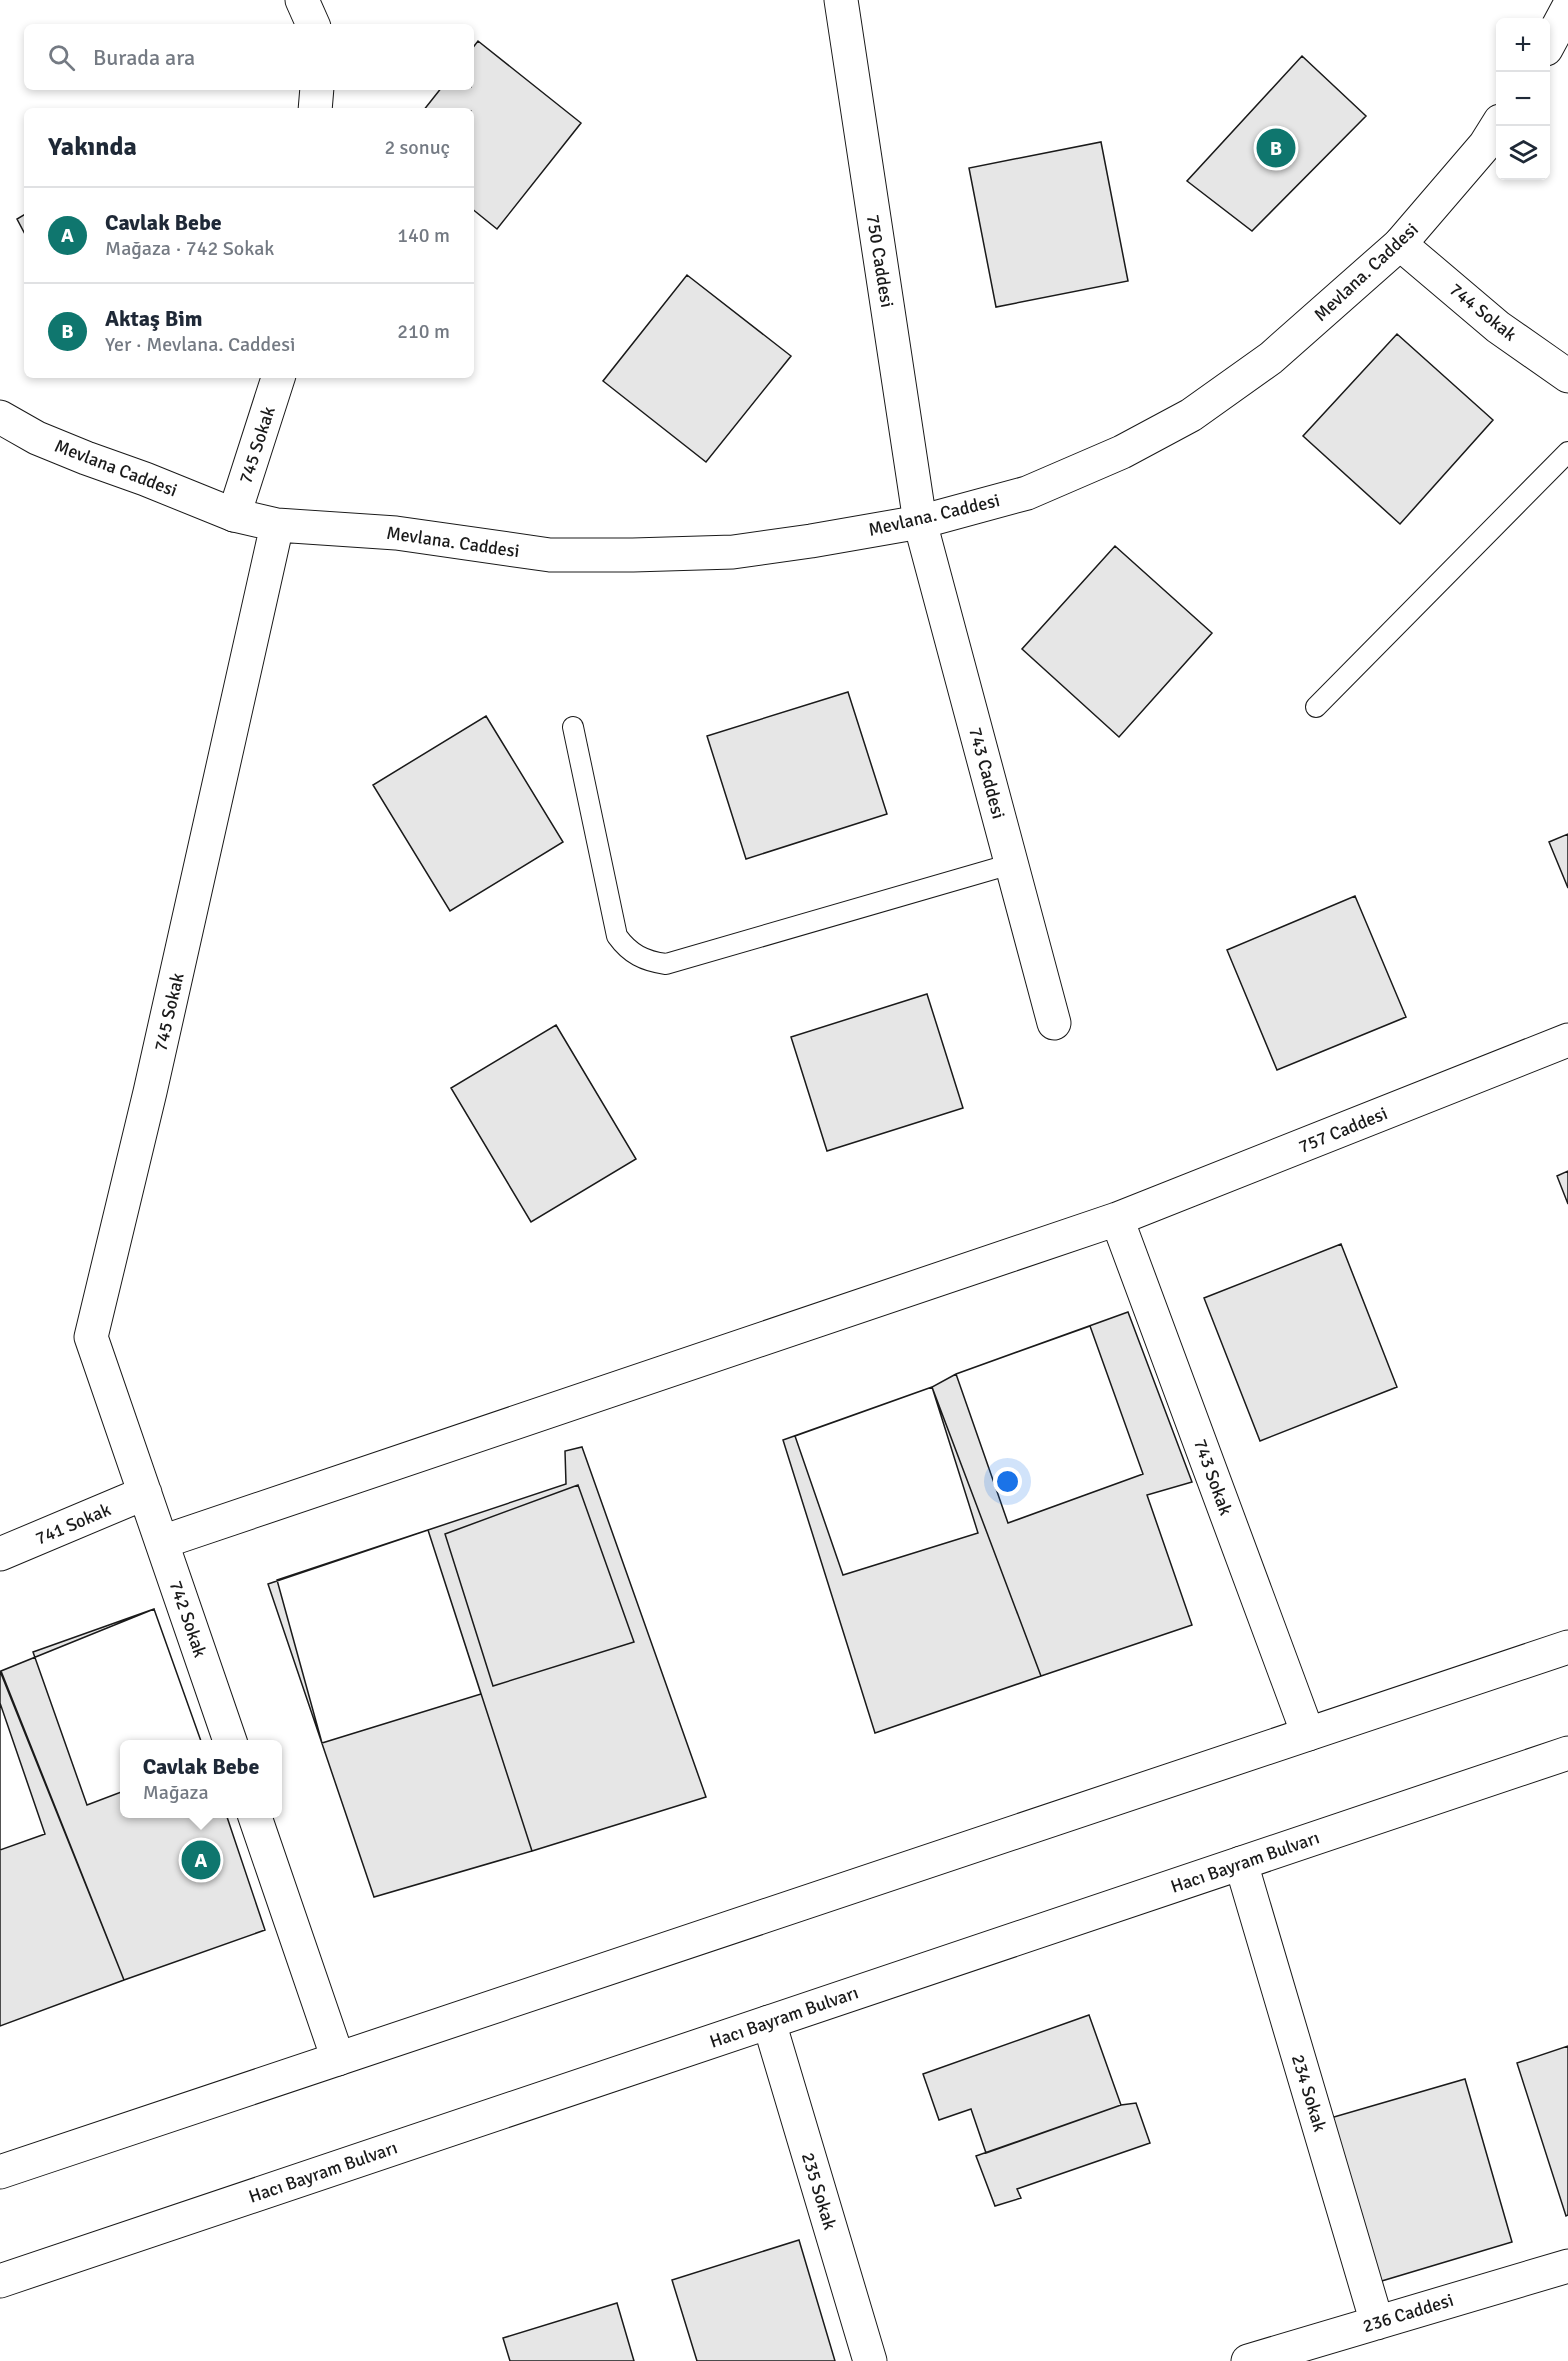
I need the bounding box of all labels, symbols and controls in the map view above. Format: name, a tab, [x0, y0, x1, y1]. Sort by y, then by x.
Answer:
map controls	[1496, 18, 1550, 180]
button: +	[1496, 18, 1550, 72]
search box	[24, 24, 474, 90]
icon: search	[45, 41, 78, 74]
text: Burada ara	[93, 44, 195, 71]
button: −	[1496, 72, 1550, 126]
pin: B	[1256, 126, 1296, 170]
button: layers	[1496, 126, 1550, 180]
text: Yakında	[48, 131, 137, 163]
text: 2 sonuç	[384, 135, 450, 160]
text: Cavlak Bebe	[105, 209, 222, 236]
street label: 750 Caddesi	[862, 213, 898, 309]
street label: Mevlana. Caddesi	[1309, 218, 1423, 326]
text: A	[61, 223, 74, 248]
text: 140 m	[397, 223, 450, 248]
text: Mağaza · 742 Sokak	[105, 236, 274, 261]
street label: 744 Sokak	[1445, 278, 1521, 346]
text: Aktaş Bim	[105, 305, 203, 332]
text: B	[61, 319, 74, 344]
text: 210 m	[397, 319, 450, 344]
text: Yer · Mevlana. Caddesi	[105, 332, 295, 357]
street label: 745 Sokak	[234, 404, 280, 486]
street label: Mevlana Caddesi	[52, 435, 180, 501]
street label: Mevlana. Caddesi	[866, 489, 1002, 541]
street label: Mevlana. Caddesi	[385, 522, 521, 562]
street label: 743 Caddesi	[964, 725, 1010, 821]
street label: 745 Sokak	[149, 971, 189, 1053]
street label: 757 Caddesi	[1295, 1102, 1391, 1158]
street label: 743 Sokak	[1189, 1436, 1237, 1518]
your location	[993, 1467, 1022, 1496]
street label: 741 Sokak	[32, 1498, 114, 1550]
street label: 742 Sokak	[165, 1578, 211, 1660]
popup	[120, 1740, 282, 1818]
text: Cavlak Bebe	[143, 1753, 259, 1780]
text: Mağaza	[143, 1780, 209, 1805]
street label: Hacı Bayram Bulvarı	[1168, 1826, 1322, 1898]
pin: A	[182, 1838, 220, 1882]
street label: Hacı Bayram Bulvarı	[707, 1981, 861, 2053]
street label: 234 Sokak	[1287, 2052, 1331, 2134]
street label: Hacı Bayram Bulvarı	[246, 2136, 400, 2208]
street label: 235 Sokak	[797, 2150, 841, 2232]
street label: 236 Caddesi	[1360, 2289, 1456, 2337]

